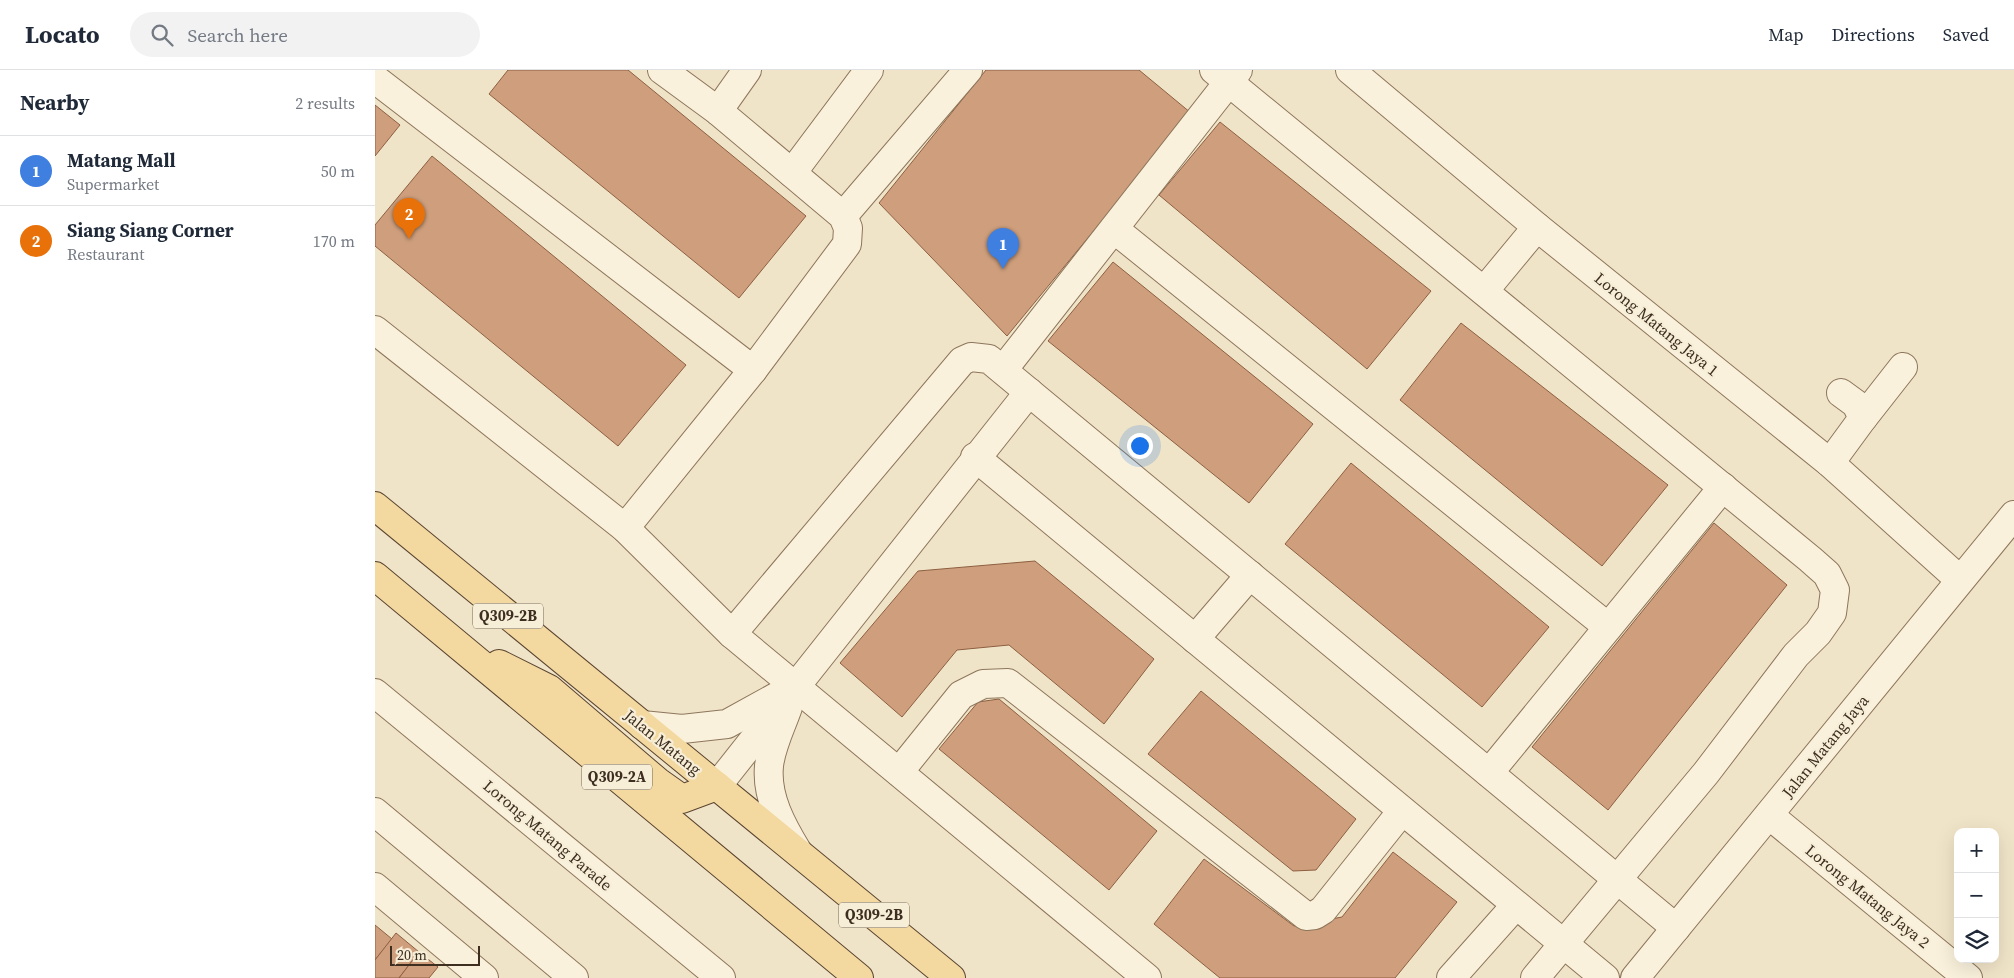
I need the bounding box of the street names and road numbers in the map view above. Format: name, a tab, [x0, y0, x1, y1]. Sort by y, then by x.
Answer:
street label: Lorong Matang Jaya 1	[1590, 267, 1724, 381]
road number: Q309-2B	[473, 604, 543, 628]
street label: Jalan Matang Jaya	[1776, 689, 1874, 803]
street label: Jalan Matang	[619, 703, 706, 780]
road number: Q309-2A	[582, 764, 652, 790]
street label: Lorong Matang Parade	[479, 774, 617, 896]
street label: Lorong Matang Jaya 2	[1801, 839, 1935, 953]
road number: Q309-2B	[839, 902, 909, 928]

